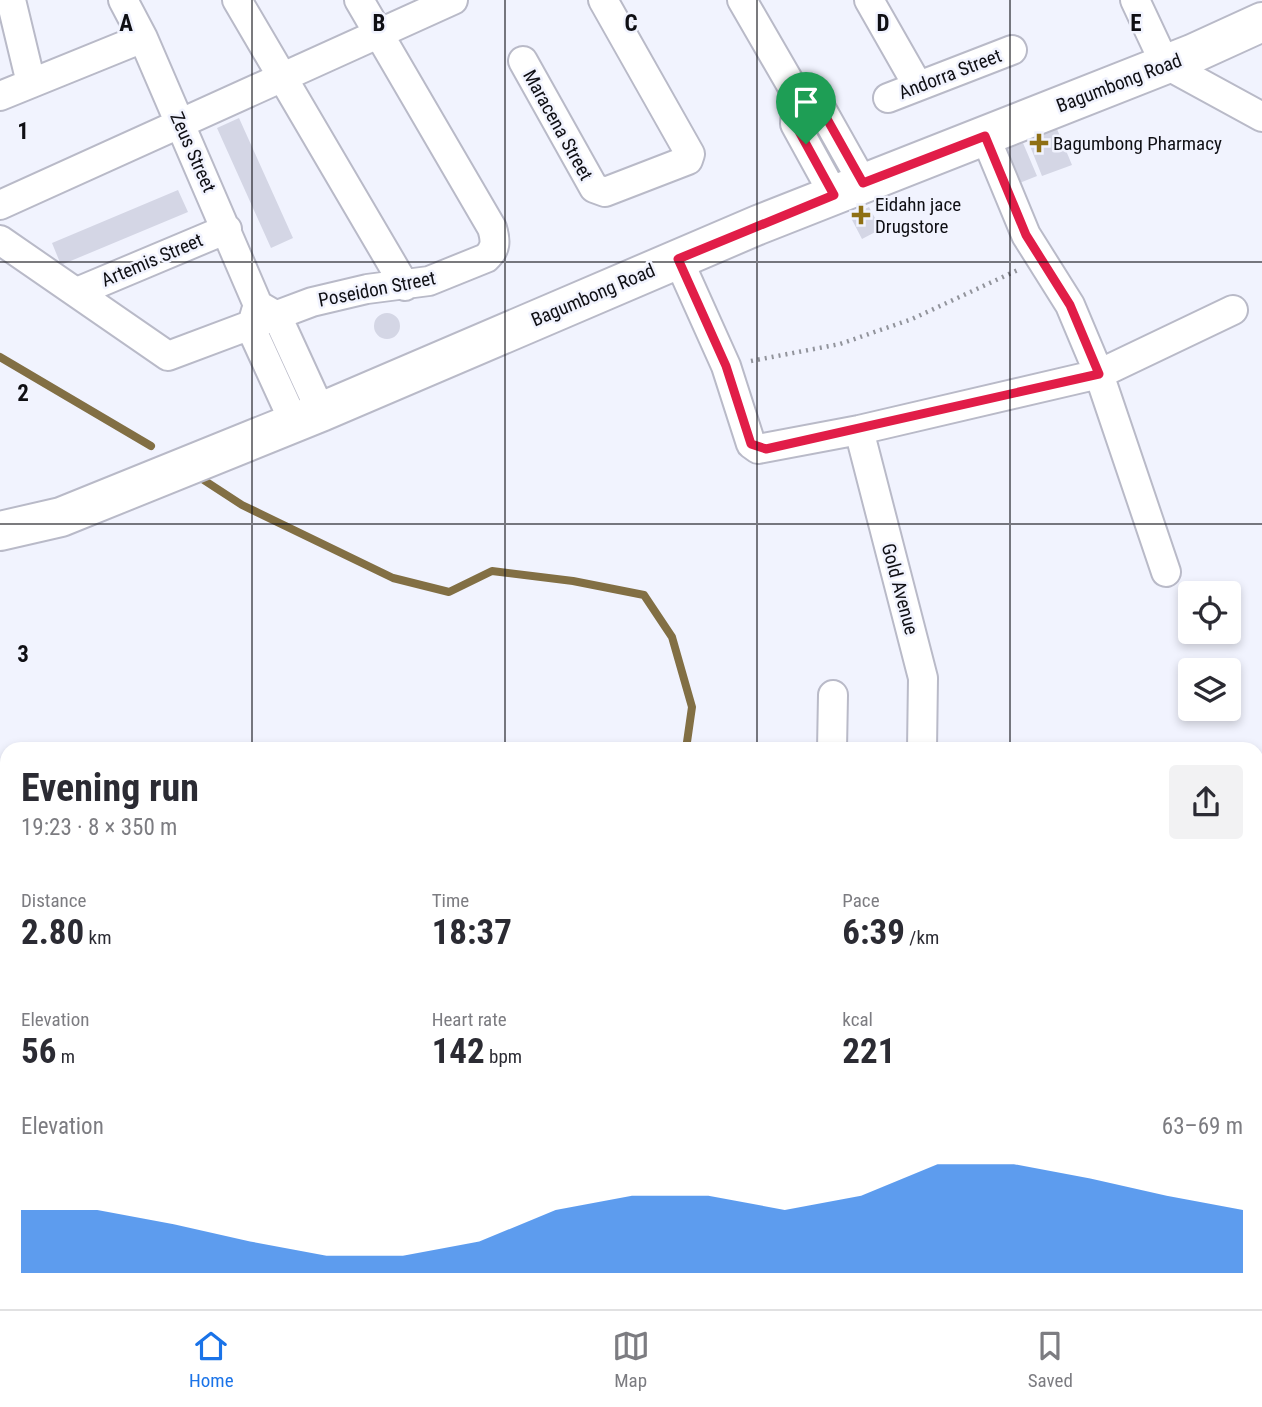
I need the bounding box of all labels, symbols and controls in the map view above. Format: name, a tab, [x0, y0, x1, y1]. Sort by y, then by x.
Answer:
text: A	[119, 10, 133, 37]
text: B	[373, 10, 385, 37]
text: C	[624, 10, 638, 37]
text: D	[877, 10, 890, 37]
text: E	[1130, 10, 1142, 37]
street label: Andorra Street	[895, 44, 1005, 104]
street label: Bagumbong Road	[1053, 49, 1185, 117]
street label: Maracena Street	[518, 66, 598, 184]
pin	[776, 72, 836, 144]
icon: arrive	[787, 83, 825, 121]
street label: Zeus Street	[165, 108, 221, 196]
text: 1	[17, 118, 29, 145]
place label: Bagumbong Pharmacy	[1053, 132, 1222, 155]
marker: Bagumbong Pharmacy	[1031, 135, 1047, 151]
place label: Eidahn jace Drugstore	[875, 193, 961, 238]
marker: Eidahn jace Drugstore	[853, 207, 869, 223]
street label: Artemis Street	[98, 228, 206, 292]
street label: Bagumbong Road	[528, 259, 658, 331]
street label: Poseidon Street	[316, 266, 438, 312]
text: 2	[17, 380, 29, 407]
street label: Gold Avenue	[877, 541, 923, 637]
map controls	[1178, 581, 1241, 721]
button: locate	[1178, 581, 1241, 644]
text: 3	[17, 641, 29, 668]
button: layers	[1178, 658, 1241, 721]
button: share	[1169, 765, 1243, 839]
text: Evening run	[21, 766, 199, 810]
text: 19:23 · 8 × 350 m	[21, 814, 177, 841]
text: Distance	[21, 889, 86, 912]
text: Time	[432, 889, 469, 912]
text: Pace	[842, 889, 880, 912]
text: 2.80	[21, 912, 84, 953]
text: 18:37	[432, 912, 512, 953]
text: 6:39	[842, 912, 905, 953]
text: km	[84, 926, 111, 949]
text: /km	[905, 926, 939, 949]
text: Elevation	[21, 1008, 89, 1031]
text: Heart rate	[432, 1008, 507, 1031]
text: kcal	[842, 1008, 873, 1031]
text: 56	[21, 1031, 56, 1072]
text: 142	[432, 1031, 485, 1072]
text: 221	[842, 1031, 895, 1072]
text: m	[56, 1045, 75, 1068]
text: bpm	[485, 1045, 522, 1068]
text: Elevation	[21, 1113, 104, 1140]
text: 63–69 m	[1162, 1113, 1243, 1140]
tab: Home	[189, 1327, 234, 1392]
tab: Map	[612, 1327, 650, 1392]
tab: Saved	[1028, 1327, 1073, 1392]

